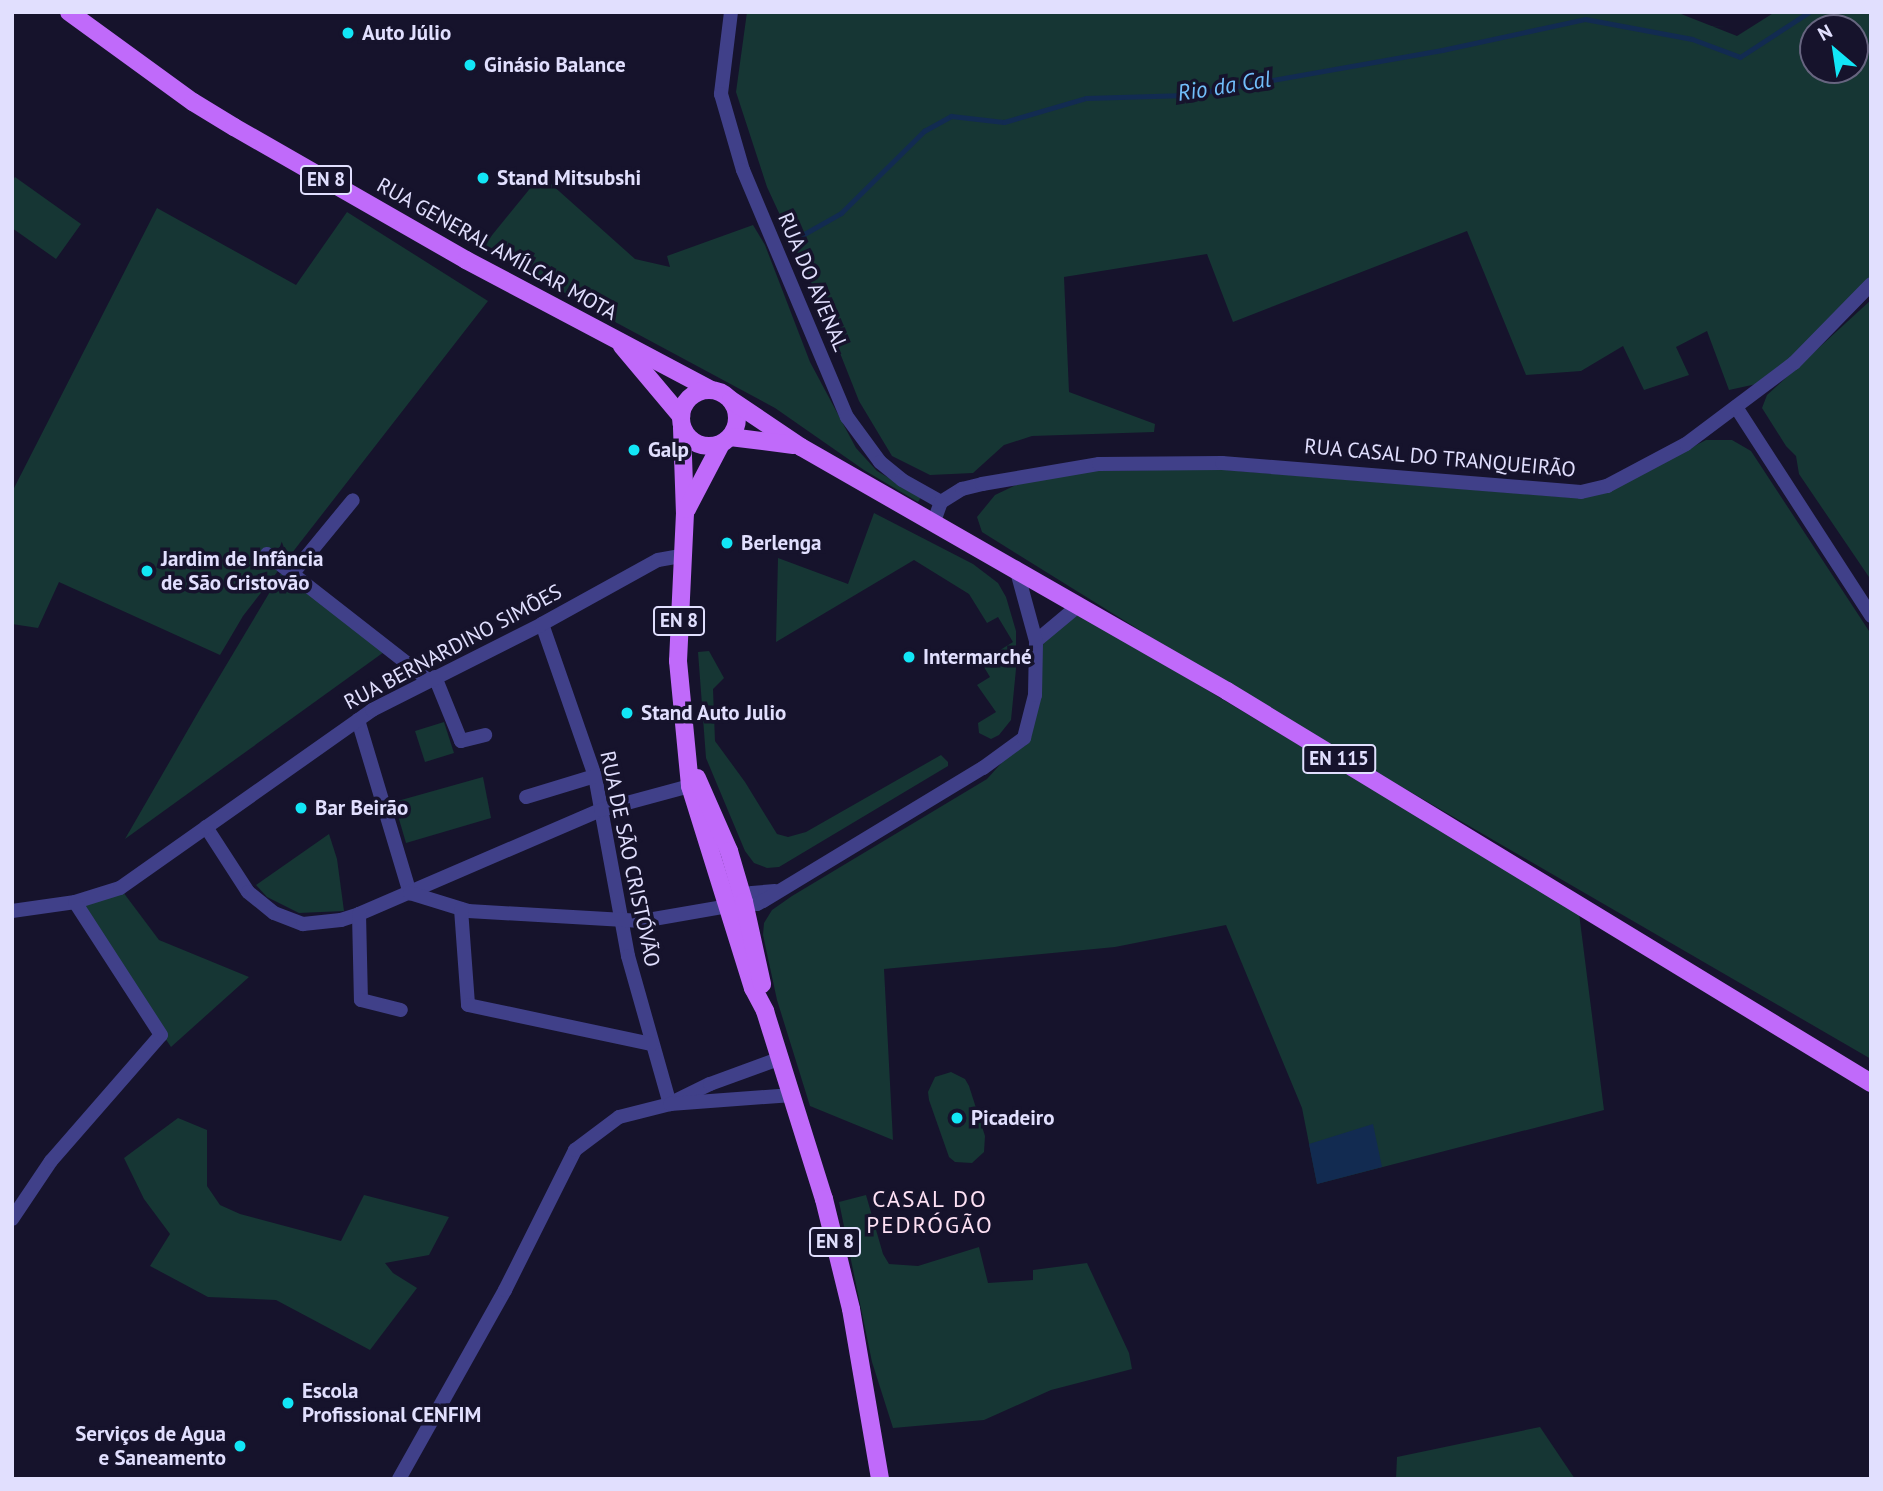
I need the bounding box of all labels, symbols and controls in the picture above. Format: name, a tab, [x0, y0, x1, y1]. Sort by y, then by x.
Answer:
north arrow	[1799, 14, 1869, 84]
text: N	[1814, 19, 1836, 46]
place label: Auto Júlio	[362, 20, 451, 46]
marker: Auto Júlio	[340, 25, 356, 41]
place label: Ginásio Balance	[484, 52, 626, 78]
marker: Ginásio Balance	[462, 57, 478, 73]
water label: Rio da Cal	[1175, 65, 1273, 107]
road number: EN 8	[300, 164, 352, 196]
place label: Stand Mitsubshi	[497, 165, 641, 191]
marker: Stand Mitsubshi	[475, 170, 491, 186]
street label: RUA GENERAL AMÍLCAR MOTA	[371, 172, 623, 326]
street label: RUA DO AVENAL	[772, 208, 854, 356]
street label: RUA CASAL DO TRANQUEIRÃO	[1302, 433, 1578, 483]
place label: Galp	[648, 437, 689, 463]
marker: Galp	[626, 442, 642, 458]
place label: Berlenga	[741, 530, 821, 556]
marker: Berlenga	[719, 535, 735, 551]
place label: Jardim de Infância de São Cristovão	[161, 546, 323, 596]
marker: Jardim de Infância de São Cristovão	[139, 563, 155, 579]
street label: RUA BERNARDINO SIMÕES	[340, 579, 566, 715]
road number: EN 8	[653, 606, 705, 636]
place label: Intermarché	[923, 644, 1032, 670]
marker: Intermarché	[901, 649, 917, 665]
place label: Stand Auto Julio	[641, 700, 787, 726]
marker: Stand Auto Julio	[619, 705, 635, 721]
road number: EN 115	[1300, 744, 1378, 774]
street label: RUA DE SÃO CRISTÓVÃO	[595, 748, 665, 970]
place label: Bar Beirão	[315, 795, 408, 821]
marker: Bar Beirão	[293, 800, 309, 816]
place label: Picadeiro	[971, 1105, 1054, 1131]
marker: Picadeiro	[949, 1110, 965, 1126]
district label: CASAL DO PEDRÓGÃO	[867, 1185, 993, 1239]
road number: EN 8	[809, 1226, 861, 1258]
place label: Escola Profissional CENFIM	[302, 1378, 482, 1428]
marker: Escola Profissional CENFIM	[280, 1395, 296, 1411]
place label: Serviços de Agua e Saneamento	[74, 1421, 226, 1471]
marker: Serviços de Agua e Saneamento	[232, 1438, 248, 1454]

